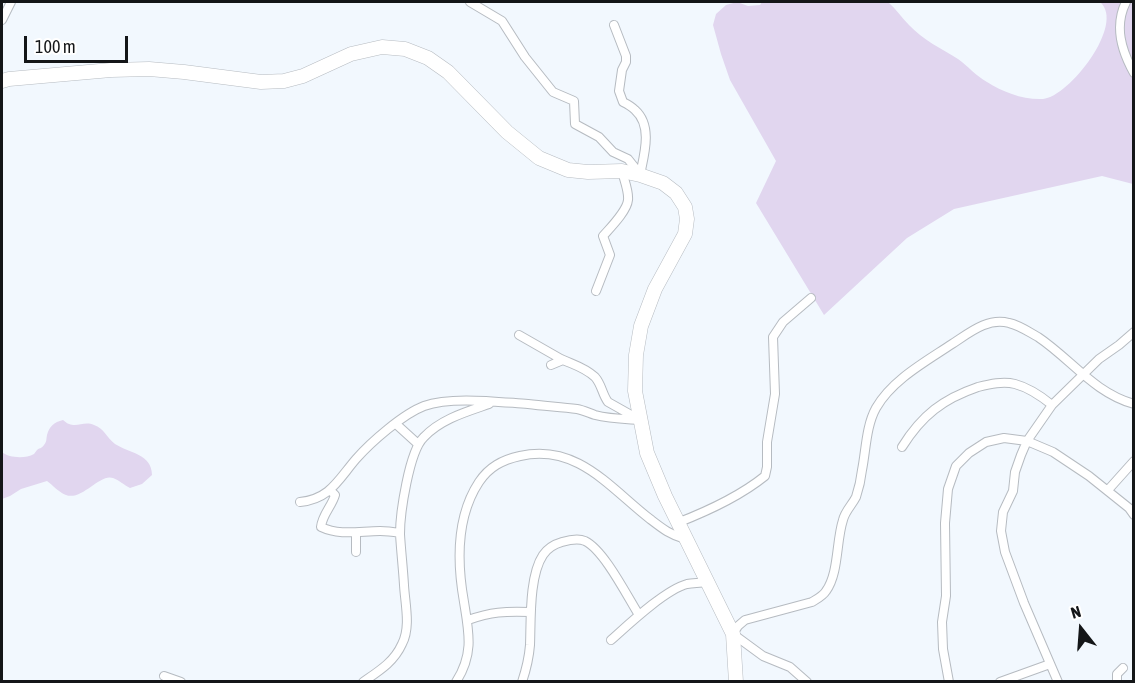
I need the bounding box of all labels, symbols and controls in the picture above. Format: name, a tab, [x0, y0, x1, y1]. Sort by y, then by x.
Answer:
scale bar	[27, 24, 130, 62]
text: 100 m	[35, 36, 76, 57]
north arrow	[1051, 599, 1111, 659]
text: N	[1069, 602, 1083, 622]

